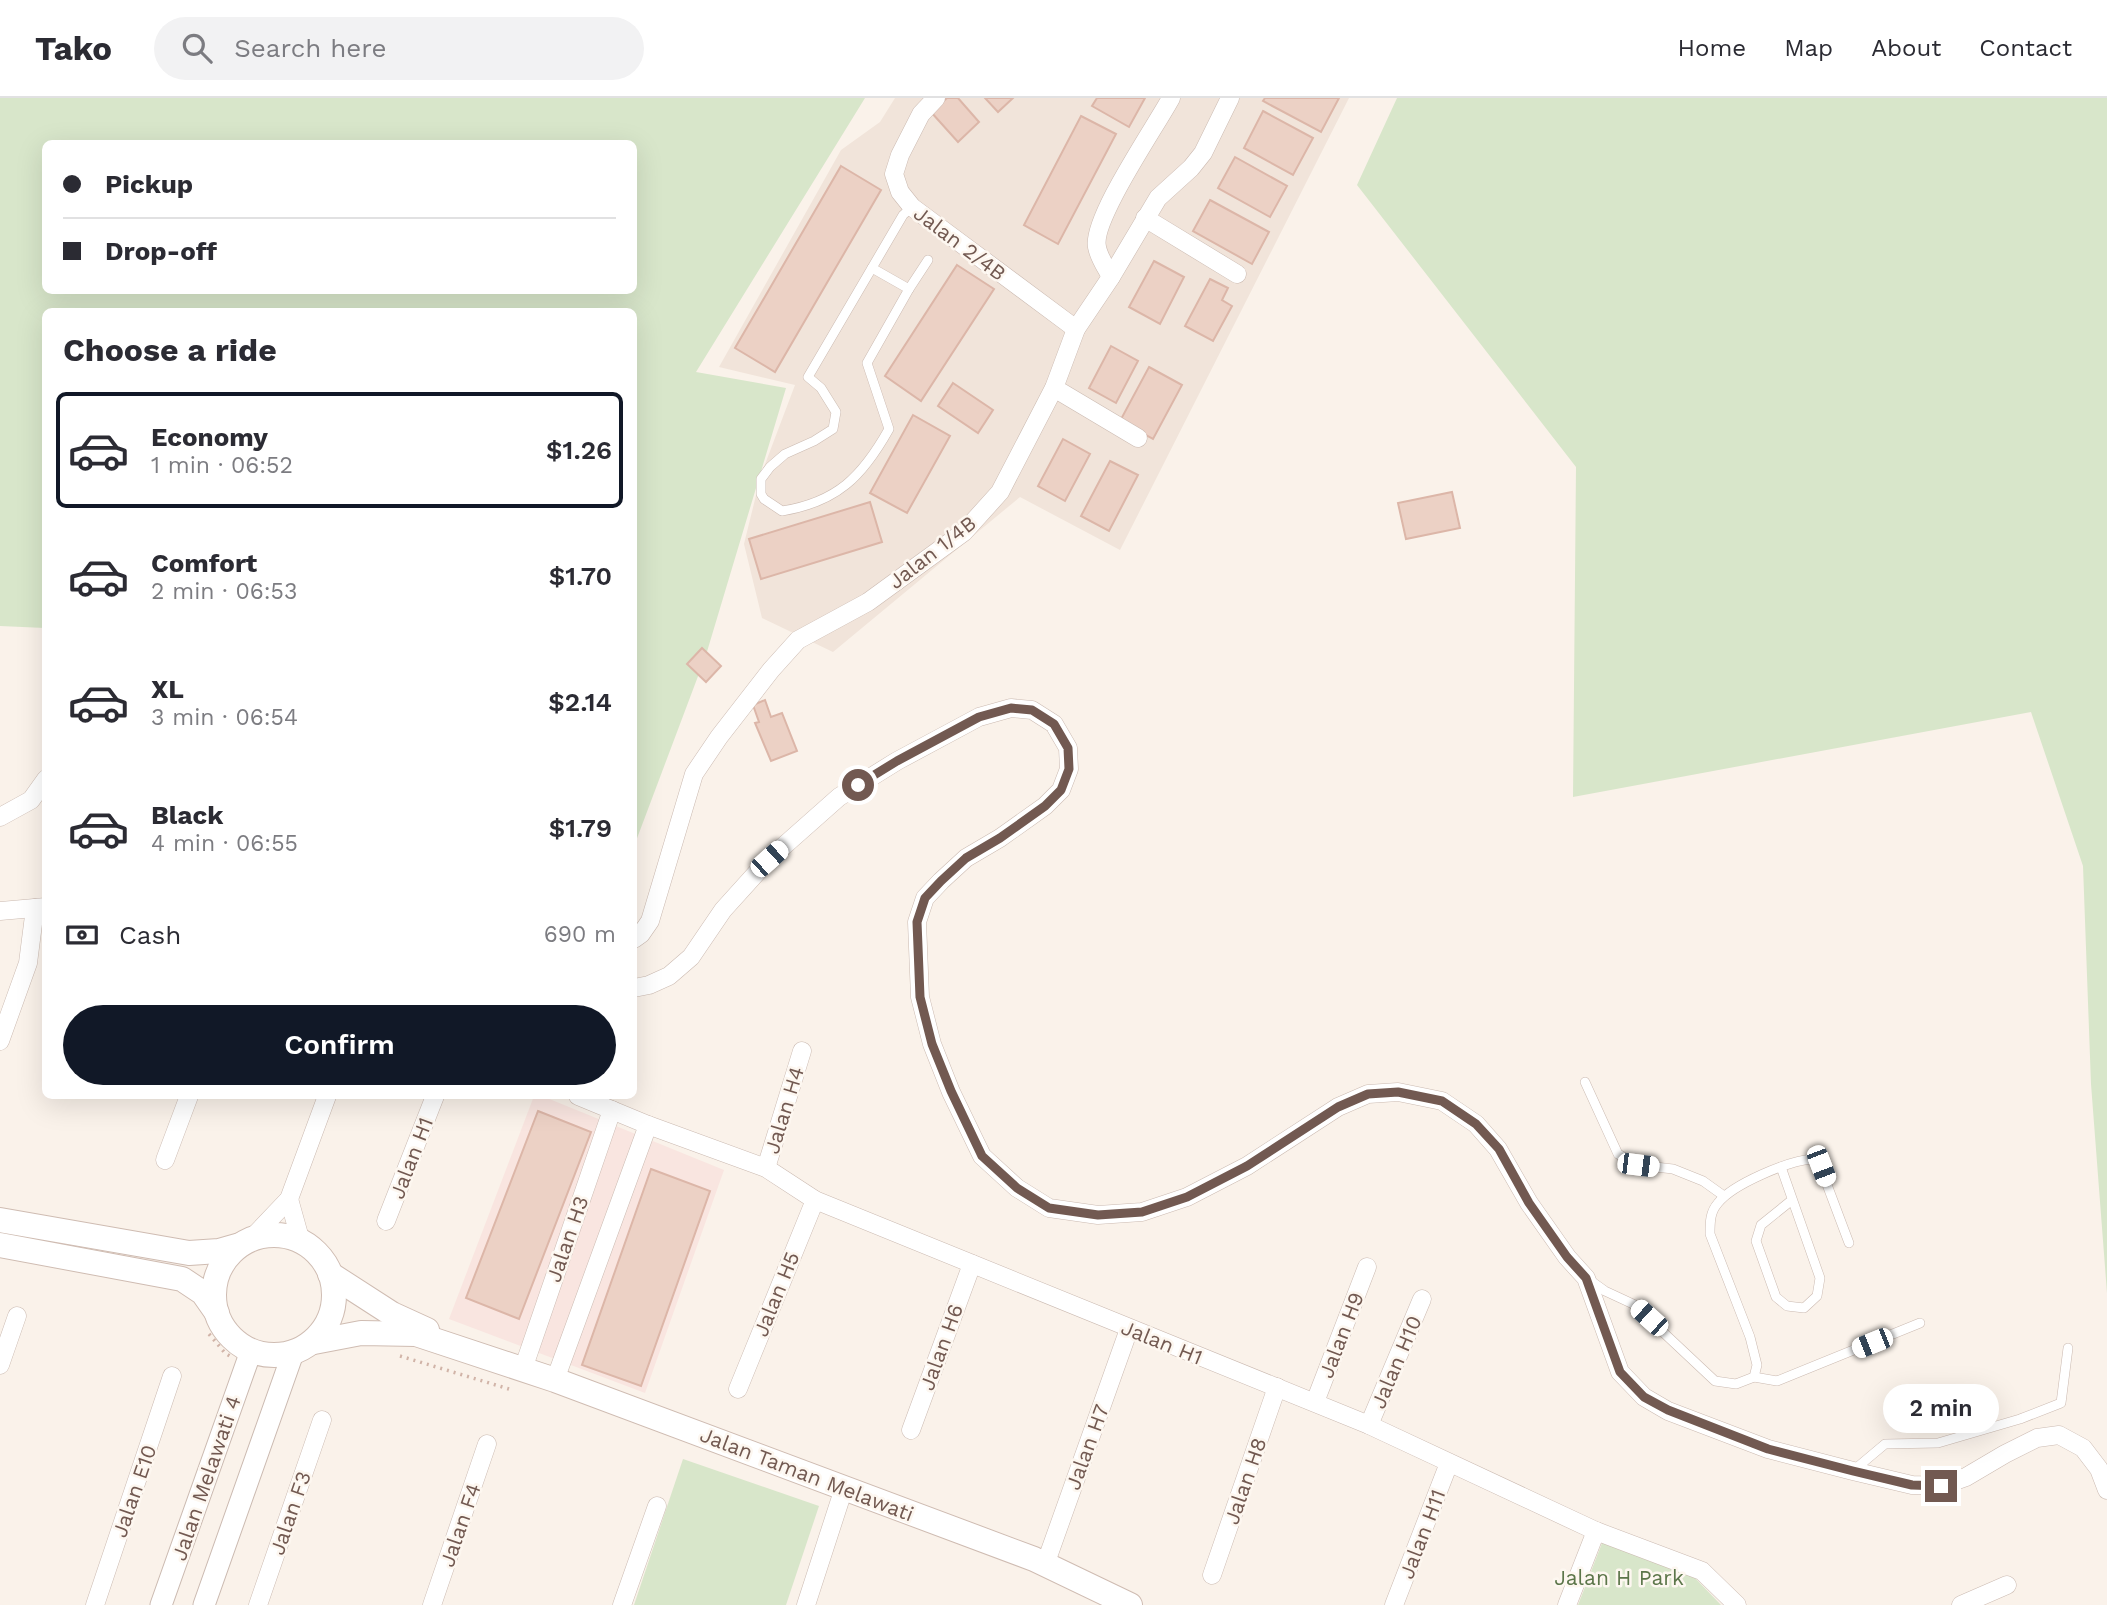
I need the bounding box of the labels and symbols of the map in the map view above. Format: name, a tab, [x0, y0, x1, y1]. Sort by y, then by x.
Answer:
street label: Jalan 2/4B	[909, 200, 1011, 286]
street label: Jalan 1/4B	[883, 510, 981, 594]
route start	[842, 769, 874, 801]
car	[747, 837, 792, 881]
street label: Jalan H4	[759, 1063, 809, 1157]
street label: Jalan H1	[384, 1114, 438, 1202]
car	[1804, 1143, 1839, 1189]
car	[1616, 1152, 1661, 1178]
street label: Jalan H3	[541, 1193, 593, 1285]
street label: Jalan H5	[748, 1248, 804, 1340]
street label: Jalan H9	[1313, 1288, 1369, 1382]
car	[1627, 1296, 1672, 1340]
street label: Jalan H6	[914, 1300, 968, 1394]
street label: Jalan H10	[1365, 1312, 1427, 1412]
street label: Jalan H1	[1118, 1314, 1206, 1370]
car	[1849, 1325, 1896, 1361]
callout: 2 min	[1883, 1384, 1999, 1434]
street label: Jalan Melawati 4	[166, 1392, 246, 1564]
street label: Jalan H7	[1060, 1401, 1114, 1493]
street label: Jalan Taman Melawati	[697, 1422, 917, 1526]
street label: Jalan H8	[1218, 1434, 1272, 1528]
street label: Jalan E10	[106, 1441, 162, 1541]
street label: Jalan F3	[264, 1468, 316, 1558]
route end	[1925, 1470, 1957, 1502]
street label: Jalan F4	[434, 1480, 486, 1570]
street label: Jalan H11	[1394, 1486, 1450, 1582]
park label: Jalan H Park	[1554, 1565, 1684, 1590]

